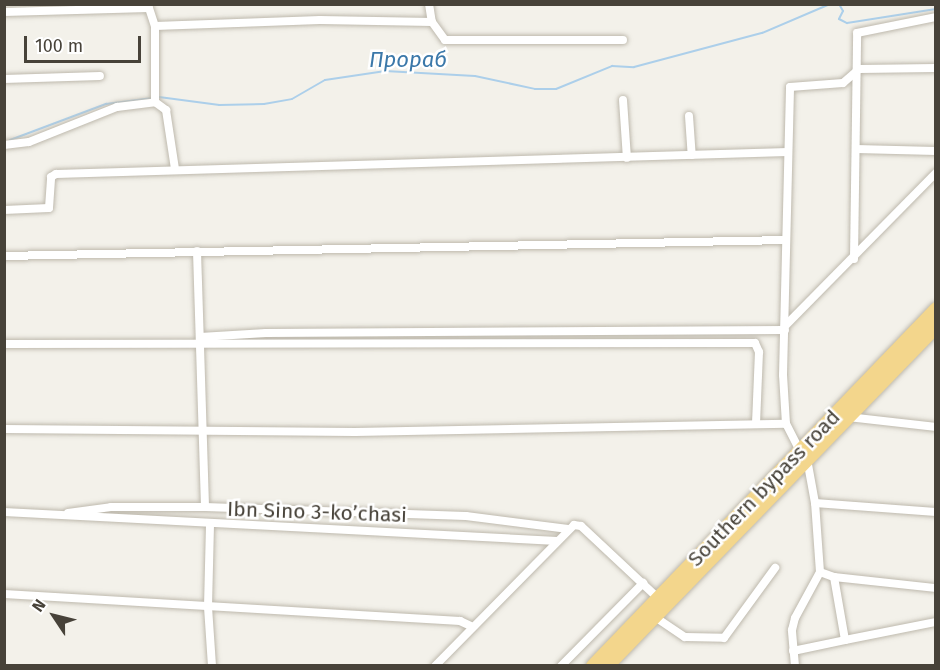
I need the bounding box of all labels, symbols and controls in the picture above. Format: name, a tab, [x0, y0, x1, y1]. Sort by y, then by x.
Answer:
scale bar	[27, 24, 144, 62]
text: 100 m	[35, 35, 83, 57]
water label: Прораб	[369, 47, 447, 73]
street label: Southern bypass road	[683, 404, 845, 572]
street label: Ibn Sino 3-koʼchasi	[227, 496, 407, 528]
north arrow	[24, 586, 84, 646]
text: N	[28, 596, 50, 615]

